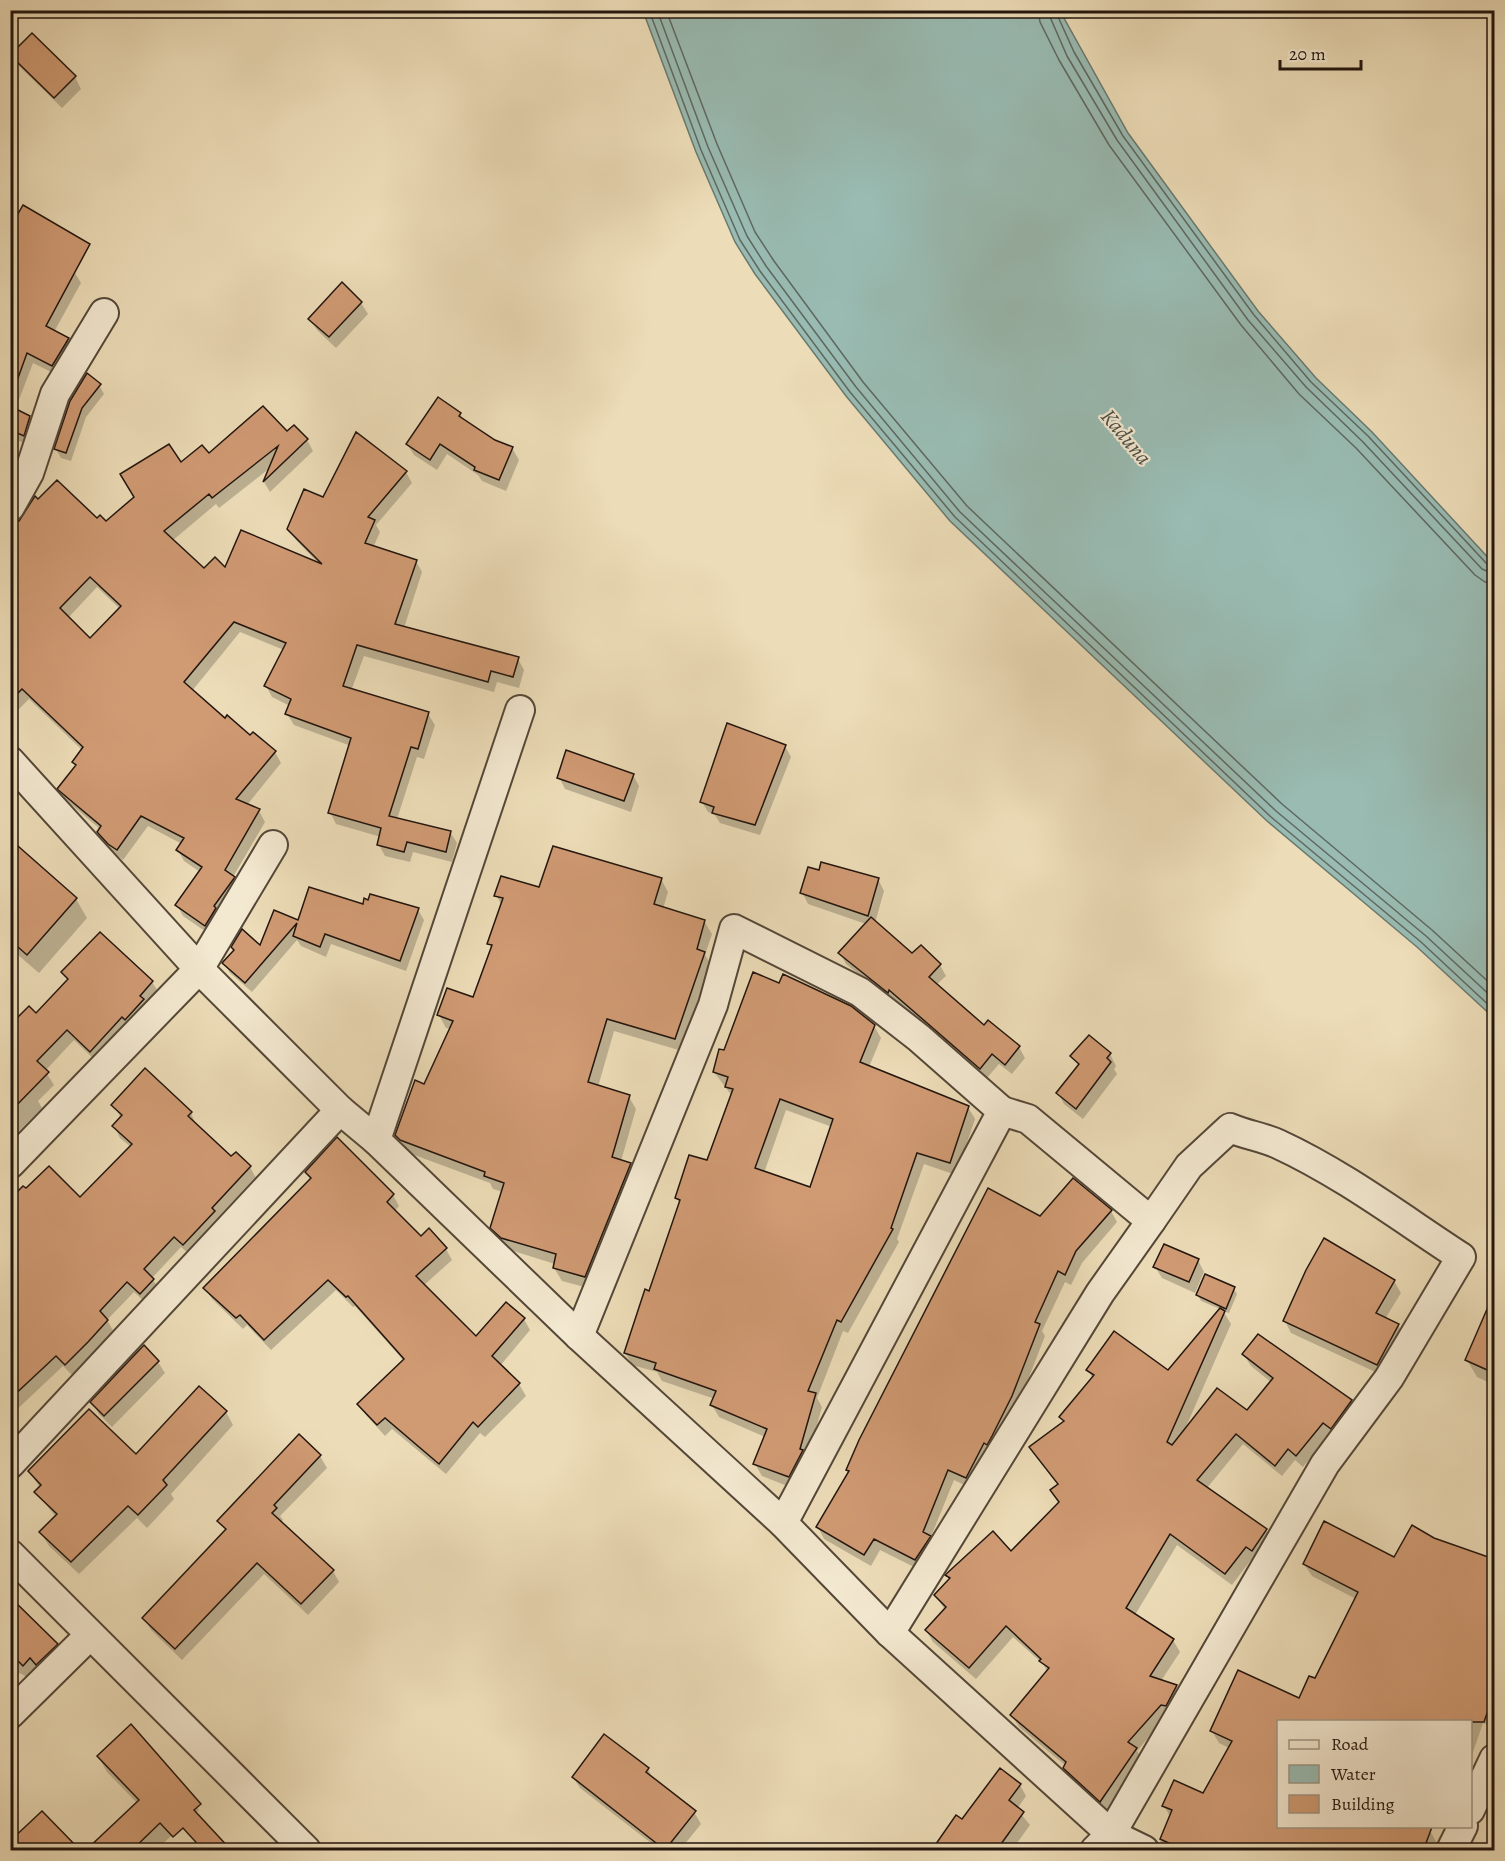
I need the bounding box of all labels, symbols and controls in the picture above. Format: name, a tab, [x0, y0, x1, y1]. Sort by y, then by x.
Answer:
scale bar	[1280, 33, 1361, 71]
text: 20 m	[1289, 42, 1326, 66]
water label: Kaduna	[1094, 403, 1158, 471]
legend	[1277, 1720, 1472, 1828]
text: Road	[1331, 1732, 1369, 1756]
text: Water	[1330, 1762, 1376, 1786]
text: Building	[1331, 1792, 1395, 1816]

